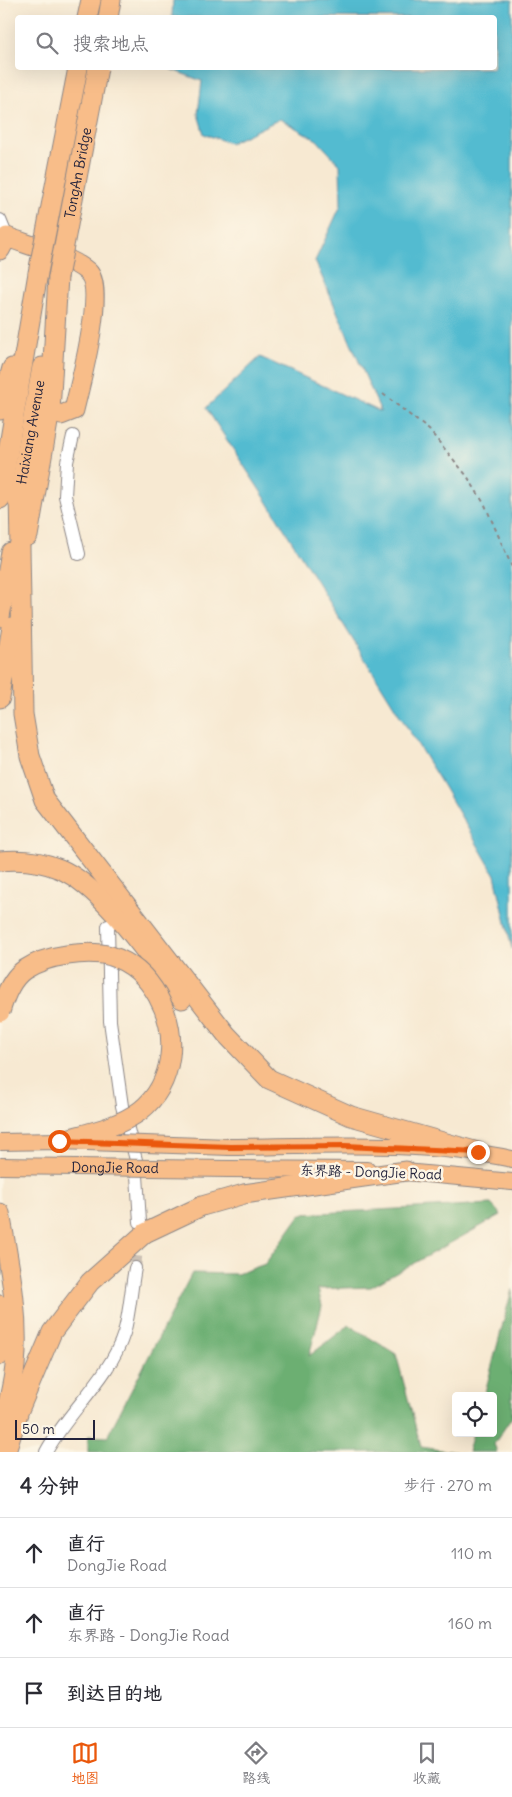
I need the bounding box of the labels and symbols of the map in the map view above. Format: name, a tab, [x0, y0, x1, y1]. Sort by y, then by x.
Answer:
street label: TongAn Bridge	[60, 126, 95, 220]
street label: Haixiang Avenue	[12, 379, 49, 486]
route start	[48, 1130, 71, 1153]
route end	[467, 1141, 490, 1164]
street label: DongJie Road	[71, 1158, 159, 1177]
street label: 东界路 - DongJie Road	[300, 1161, 442, 1183]
scale bar	[15, 1417, 95, 1440]

